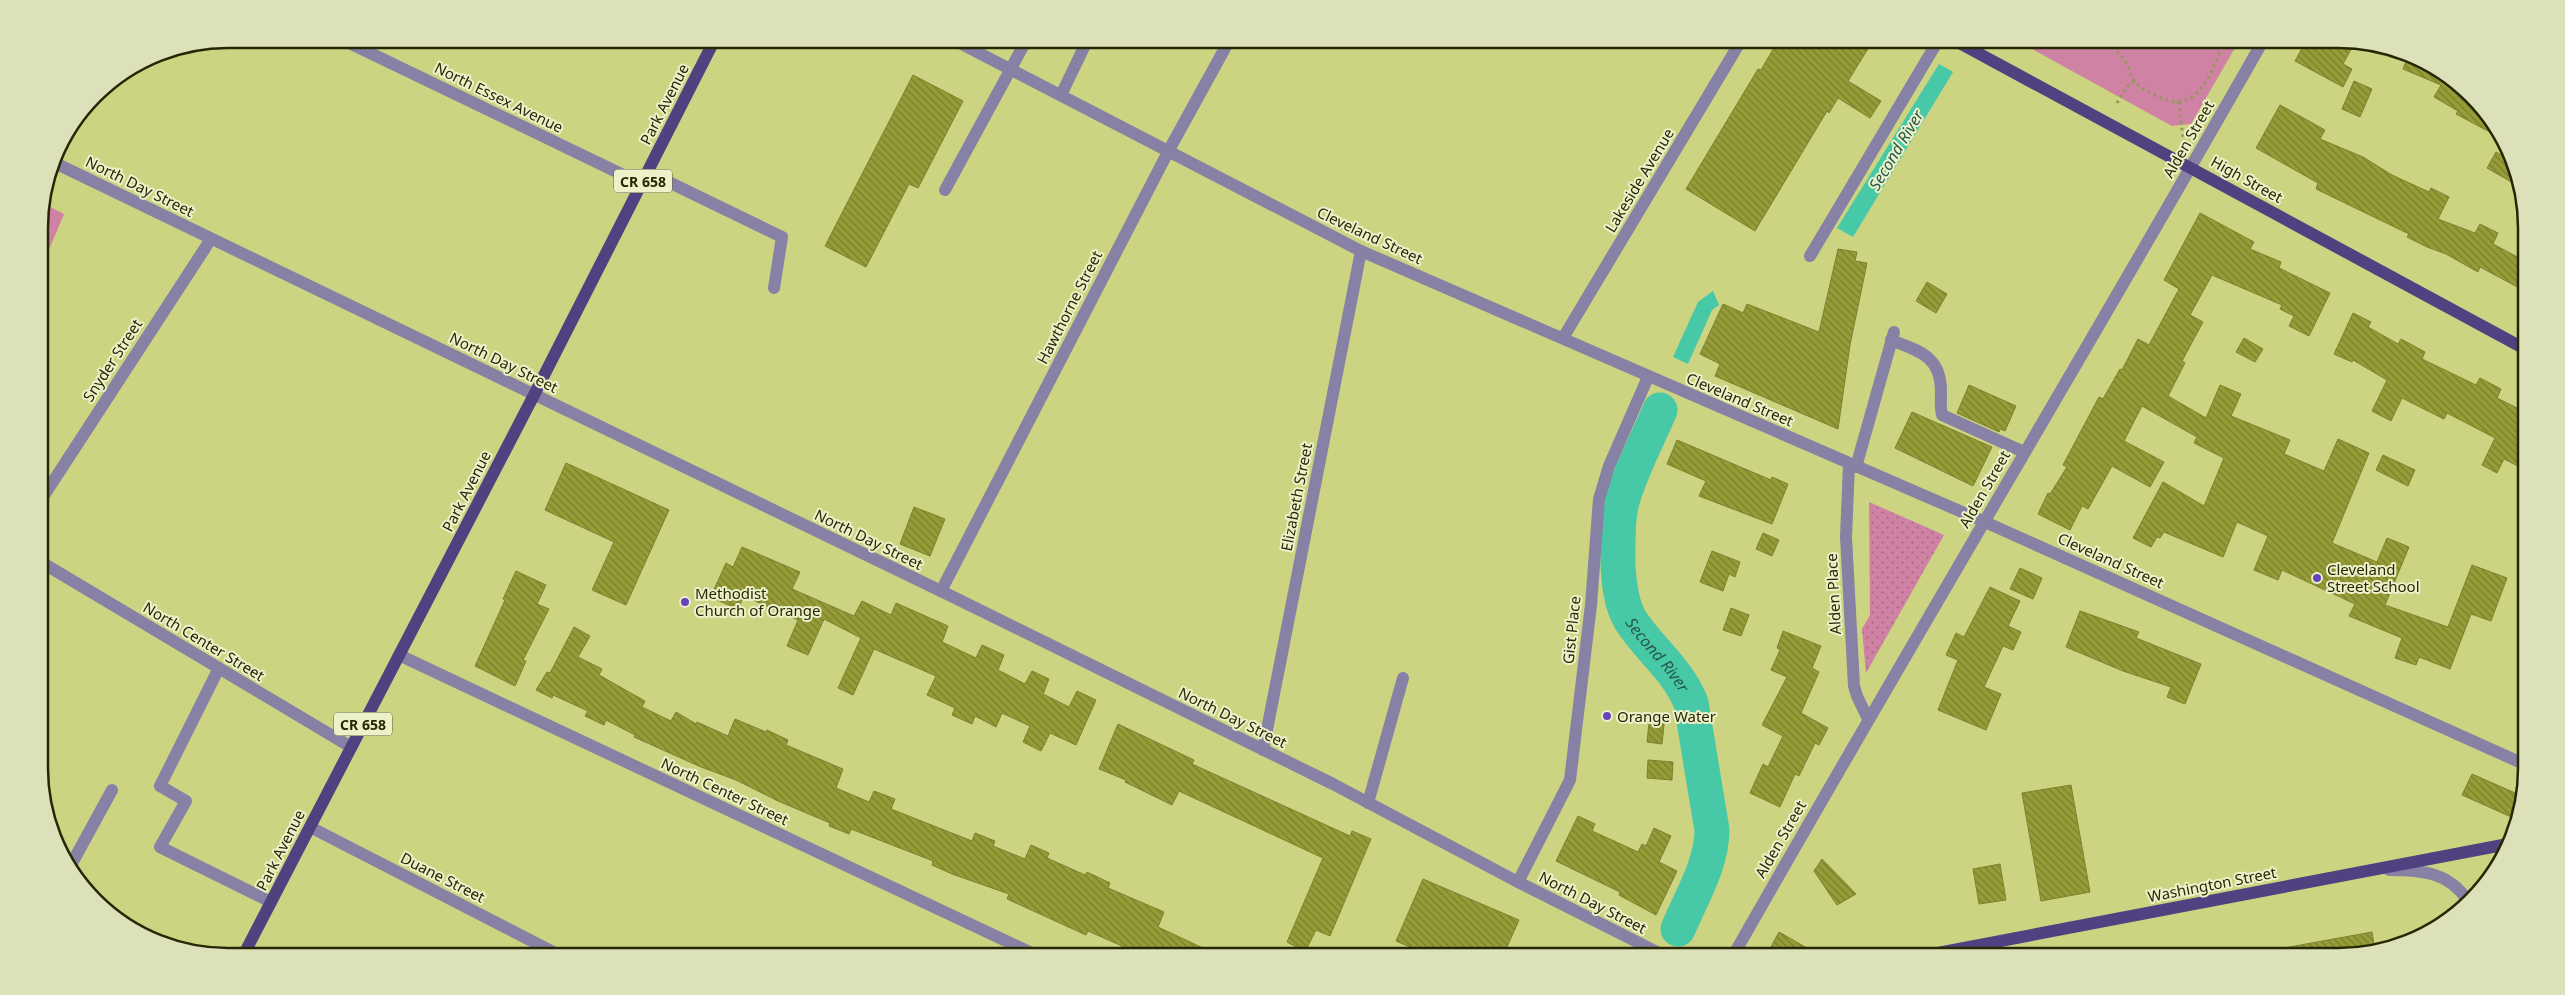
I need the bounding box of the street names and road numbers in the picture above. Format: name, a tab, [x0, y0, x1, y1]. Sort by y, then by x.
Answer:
street label: North Essex Avenue	[431, 57, 567, 137]
street label: Park Avenue	[635, 60, 693, 148]
street label: Alden Street	[2158, 96, 2218, 181]
street label: Lakeside Avenue	[1600, 124, 1678, 236]
street label: North Day Street	[83, 151, 198, 221]
street label: High Street	[2207, 151, 2287, 207]
road number: CR 658	[614, 170, 672, 192]
street label: Cleveland Street	[1314, 202, 1426, 268]
street label: Hawthorne Street	[1032, 246, 1106, 367]
street label: Snyder Street	[78, 314, 147, 405]
street label: North Day Street	[447, 327, 562, 397]
street label: Cleveland Street	[1684, 367, 1797, 431]
street label: Elizabeth Street	[1276, 441, 1316, 553]
street label: Alden Street	[1954, 446, 2014, 531]
street label: Park Avenue	[437, 447, 495, 535]
street label: North Day Street	[812, 504, 927, 574]
street label: Cleveland Street	[2055, 528, 2168, 593]
street label: Alden Place	[1821, 553, 1845, 635]
street label: Gist Place	[1557, 595, 1585, 665]
street label: North Center Street	[140, 597, 269, 685]
street label: North Day Street	[1176, 682, 1291, 752]
road number: CR 658	[334, 712, 392, 736]
street label: North Center Street	[658, 753, 792, 830]
street label: Alden Street	[1750, 796, 1810, 881]
street label: Park Avenue	[251, 806, 309, 894]
street label: Duane Street	[397, 847, 489, 907]
street label: Washington Street	[2146, 862, 2278, 906]
street label: North Day Street	[1536, 866, 1651, 938]

